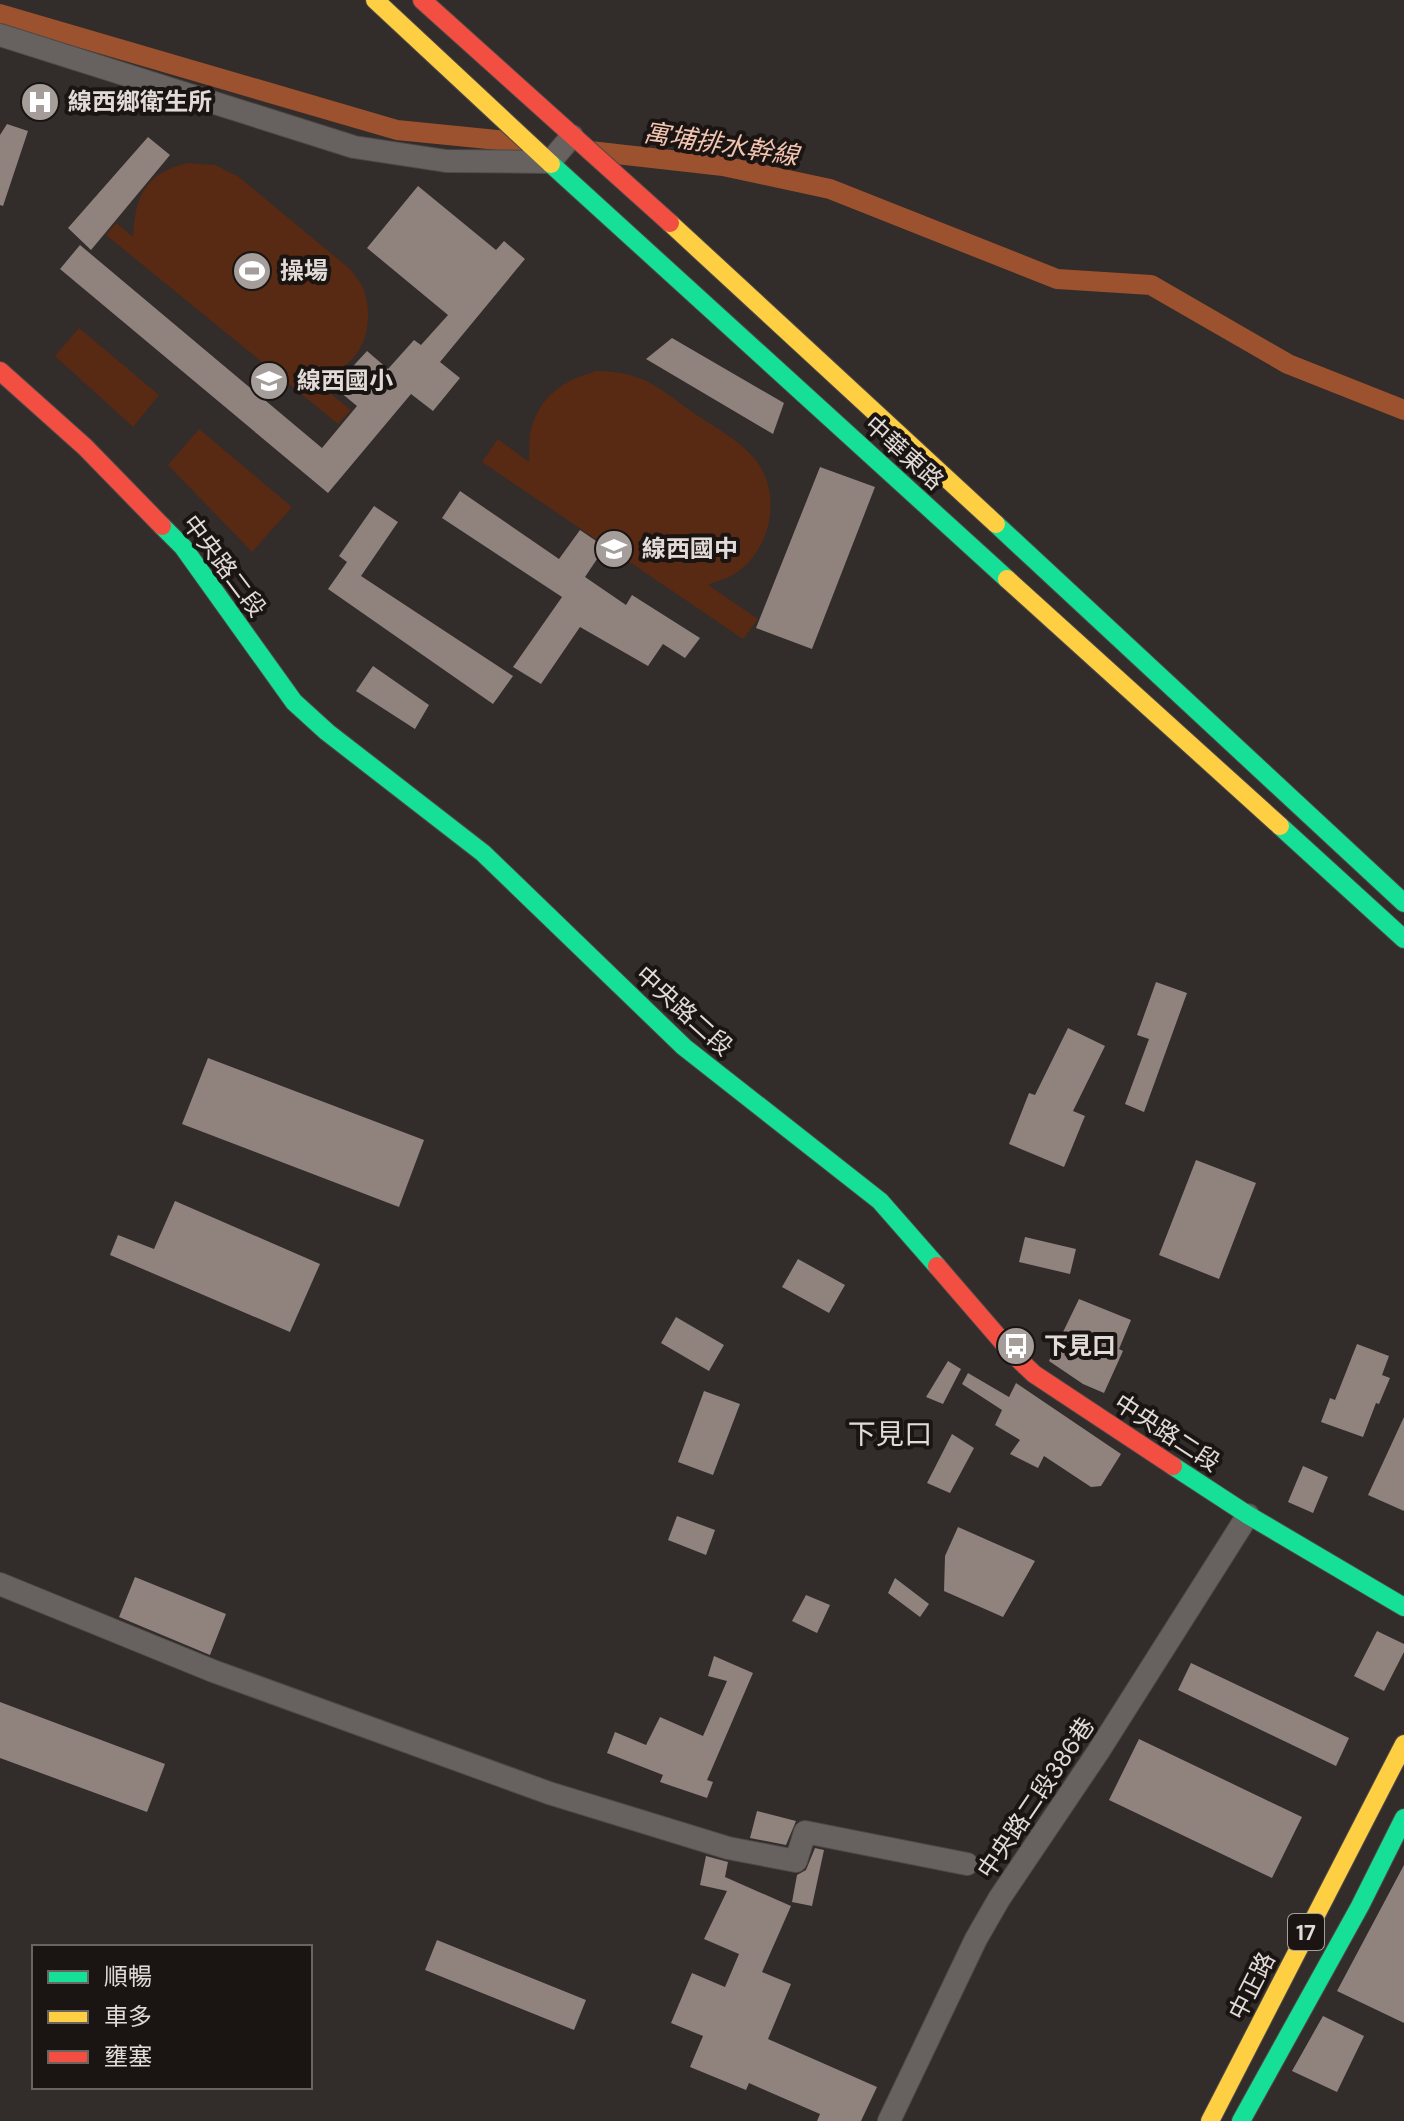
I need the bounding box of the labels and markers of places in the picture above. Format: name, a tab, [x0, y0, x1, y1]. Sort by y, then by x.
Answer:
hospital icon: 線西鄉衛生所	[19, 81, 61, 123]
place label: 線西鄉衛生所	[68, 86, 212, 117]
sports icon: 操場	[231, 250, 273, 292]
place label: 操場	[280, 255, 328, 286]
school or university icon: 線西國小	[248, 360, 290, 402]
place label: 線西國小	[297, 365, 393, 396]
school or university icon: 線西國中	[593, 528, 635, 570]
place label: 線西國中	[642, 533, 738, 564]
bus stop icon: 下見口	[995, 1325, 1037, 1367]
place label: 下見口	[1044, 1330, 1116, 1361]

